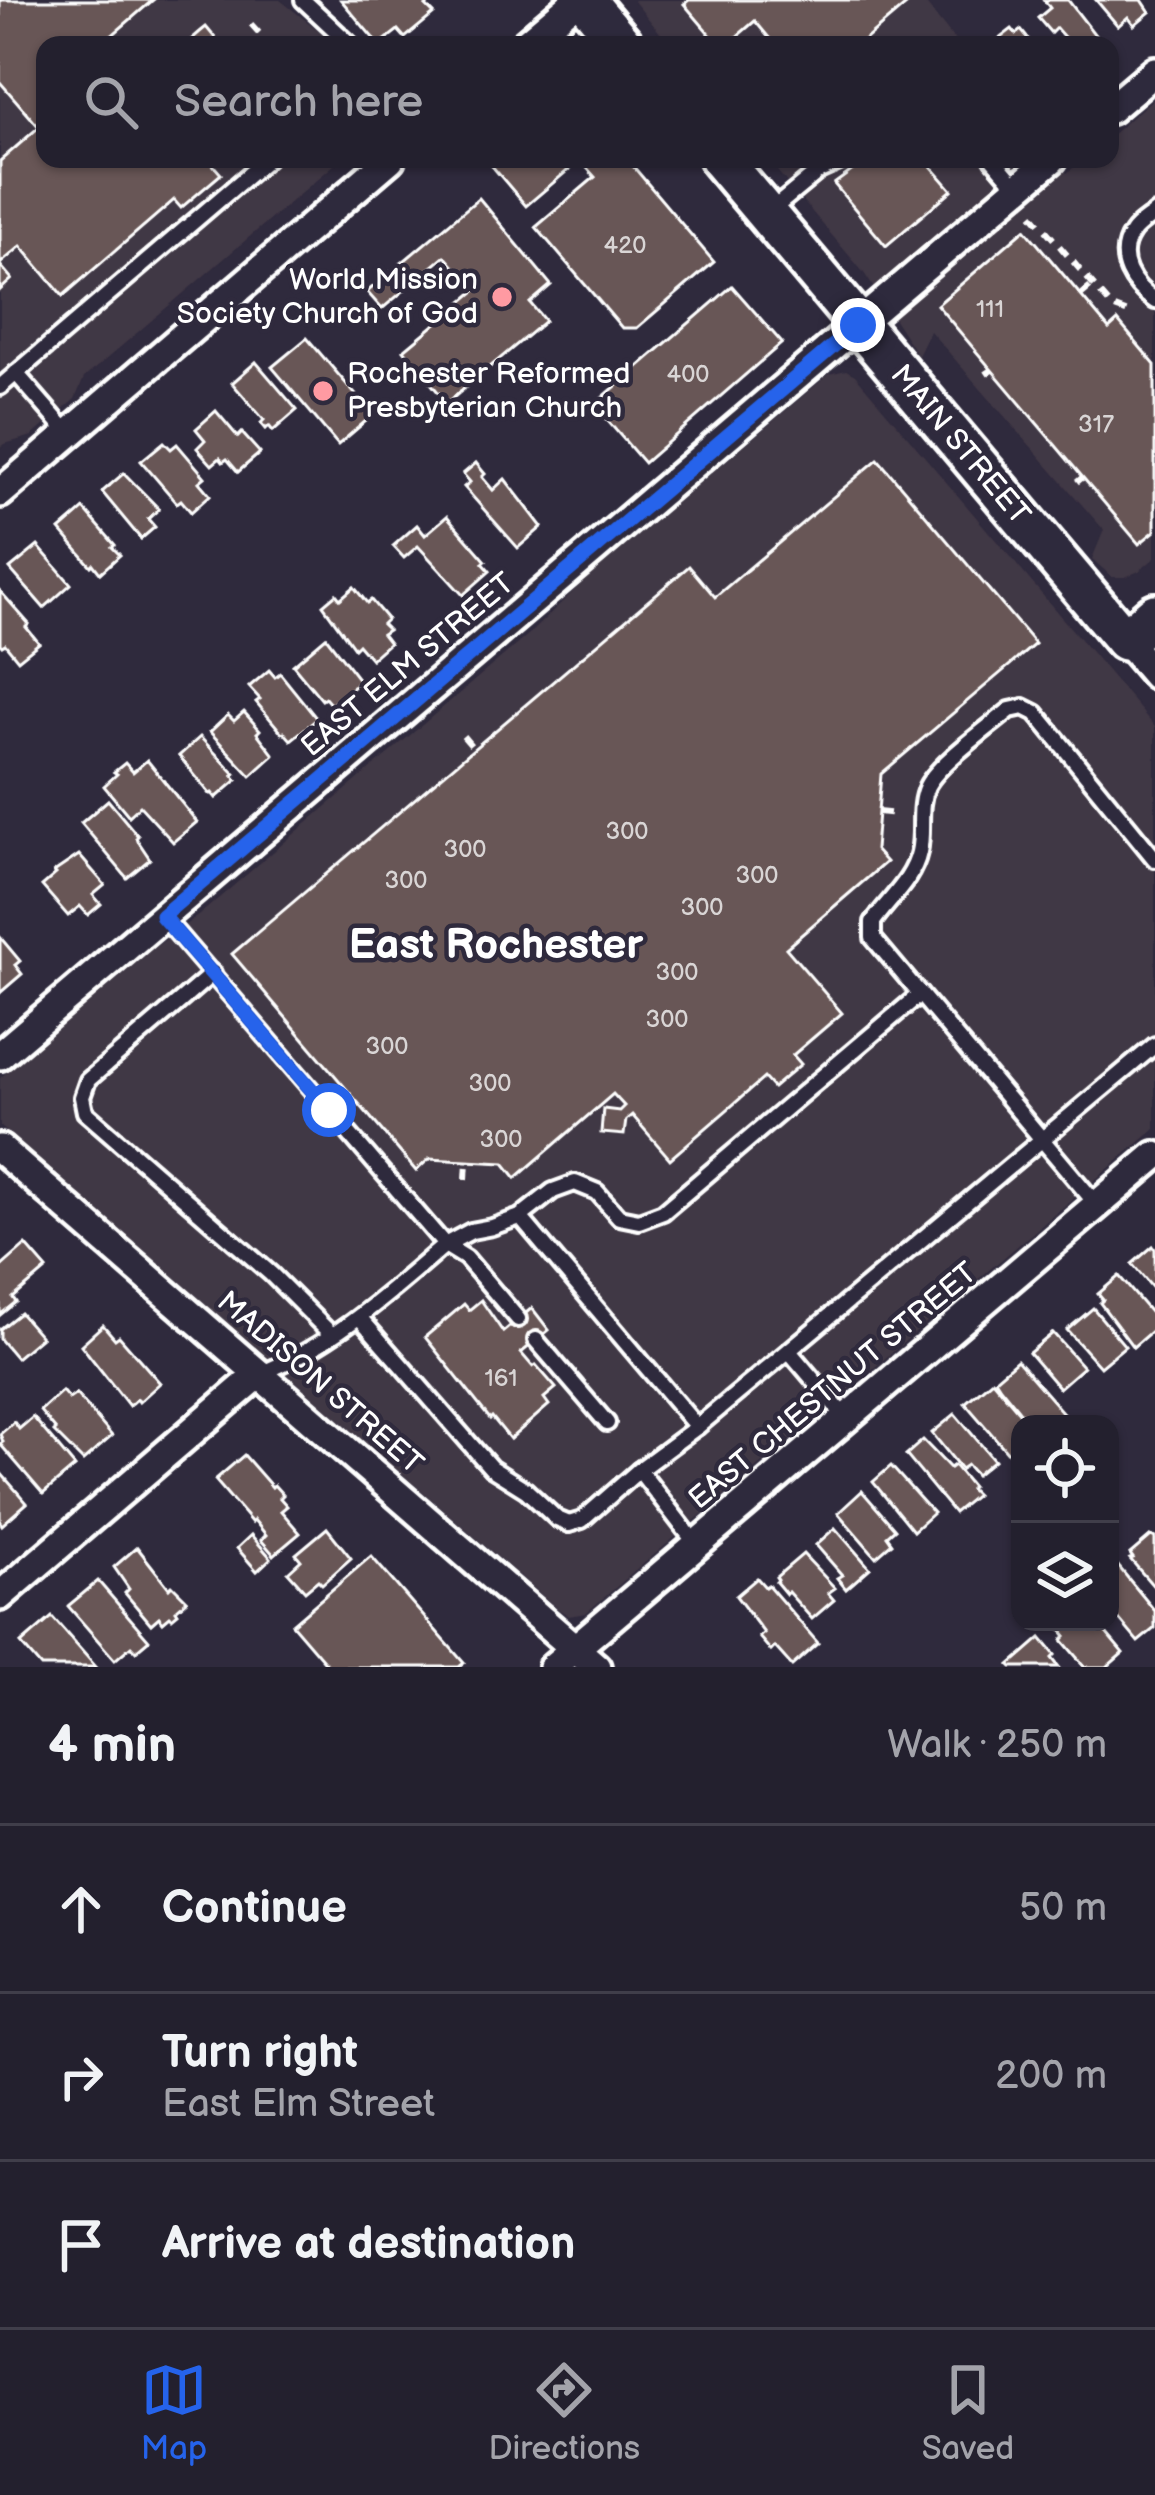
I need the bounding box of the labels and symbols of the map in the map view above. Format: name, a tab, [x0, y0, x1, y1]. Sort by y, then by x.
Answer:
house number: 420	[604, 231, 646, 260]
place label: World Mission Society Church of God	[177, 262, 478, 332]
marker: World Mission Society Church of God	[489, 284, 515, 310]
house number: 111	[976, 295, 1004, 324]
route end	[831, 298, 885, 352]
place label: Rochester Reformed Presbyterian Church	[347, 356, 631, 426]
street label: MAIN STREET	[883, 358, 1037, 532]
house number: 400	[667, 360, 709, 389]
marker: Rochester Reformed Presbyterian Church	[310, 378, 336, 404]
house number: 317	[1078, 410, 1114, 439]
street label: EAST ELM STREET	[294, 565, 522, 765]
house number: 300	[606, 817, 648, 846]
house number: 300	[444, 835, 486, 864]
house number: 300	[736, 861, 778, 890]
house number: 300	[385, 866, 427, 895]
house number: 300	[681, 893, 723, 922]
district label: East Rochester	[349, 920, 643, 971]
house number: 300	[656, 958, 698, 987]
house number: 300	[646, 1005, 688, 1034]
house number: 300	[366, 1032, 408, 1061]
house number: 300	[469, 1069, 511, 1098]
route start	[302, 1083, 356, 1137]
house number: 300	[480, 1125, 522, 1154]
street label: EAST CHESTNUT STREET	[682, 1255, 984, 1517]
street label: MADISON STREET	[210, 1284, 430, 1482]
house number: 161	[484, 1364, 518, 1393]

